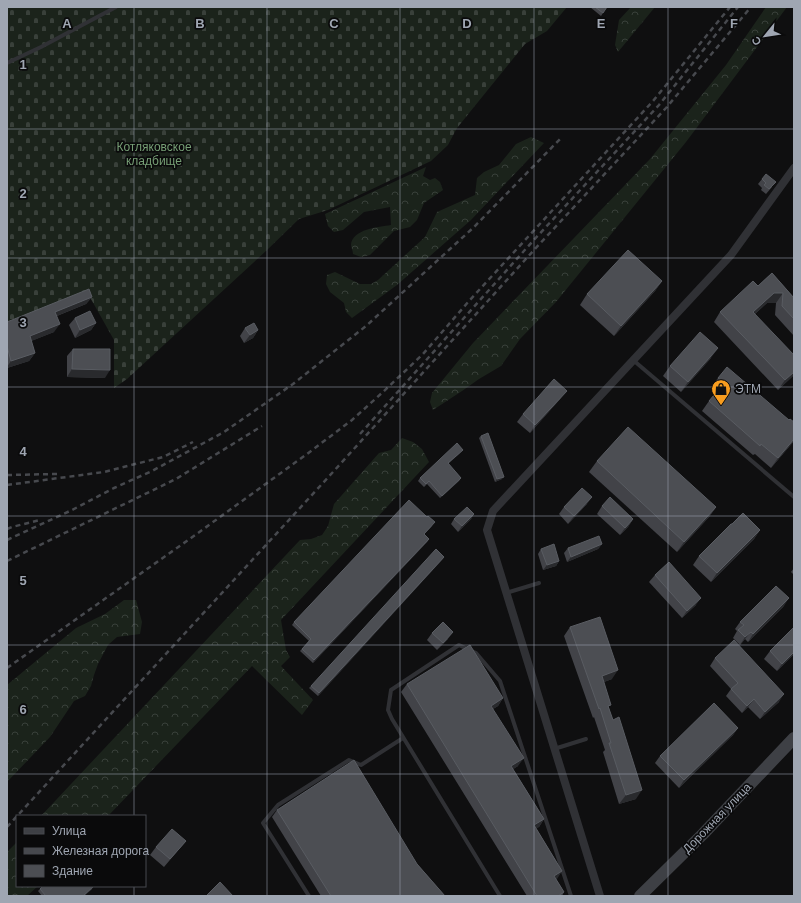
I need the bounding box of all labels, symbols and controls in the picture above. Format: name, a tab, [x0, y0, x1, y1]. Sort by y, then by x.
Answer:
text: A	[62, 16, 72, 31]
text: B	[195, 16, 205, 31]
text: C	[329, 16, 339, 31]
text: D	[462, 16, 472, 31]
text: E	[597, 16, 606, 31]
text: F	[730, 16, 738, 31]
north arrow	[745, 16, 785, 56]
text: С	[749, 35, 764, 47]
text: 1	[19, 57, 27, 72]
park label: Котляковское кладбище	[116, 140, 192, 168]
text: 2	[19, 186, 27, 201]
text: 3	[19, 315, 27, 330]
shop icon: ЭТМ	[710, 378, 732, 406]
place label: ЭТМ	[735, 382, 761, 396]
text: 4	[19, 444, 27, 459]
text: 5	[19, 573, 27, 588]
text: 6	[19, 702, 27, 717]
street label: Дорожная улица	[680, 780, 754, 856]
legend	[16, 815, 146, 887]
text: Улица	[52, 824, 86, 838]
text: Железная дорога	[52, 844, 149, 858]
text: Здание	[52, 864, 93, 878]

